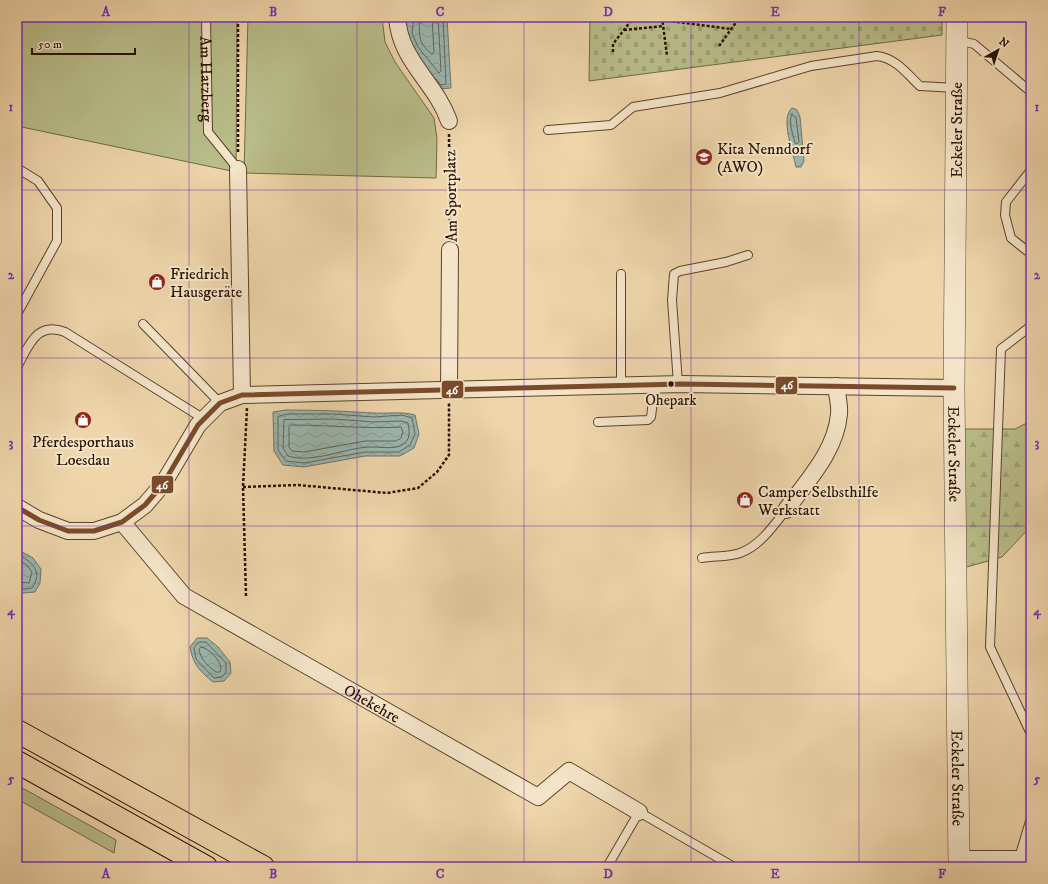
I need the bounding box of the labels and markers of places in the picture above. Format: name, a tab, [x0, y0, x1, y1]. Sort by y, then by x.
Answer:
place label: Kita Nenndorf (AWO)	[717, 139, 813, 177]
school or university icon: Kita Nenndorf (AWO)	[694, 147, 714, 167]
place label: Friedrich Hausgeräte	[170, 264, 243, 302]
shop icon: Friedrich Hausgeräte	[147, 272, 167, 292]
marker: Ohepark	[666, 379, 676, 389]
place label: Ohepark	[645, 391, 697, 410]
shop icon: Pferdesporthaus Loesdau	[73, 410, 93, 430]
place label: Pferdesporthaus Loesdau	[32, 432, 134, 470]
place label: Camper Selbsthilfe Werkstatt	[757, 482, 879, 520]
shop icon: Camper Selbsthilfe Werkstatt	[735, 490, 755, 510]

